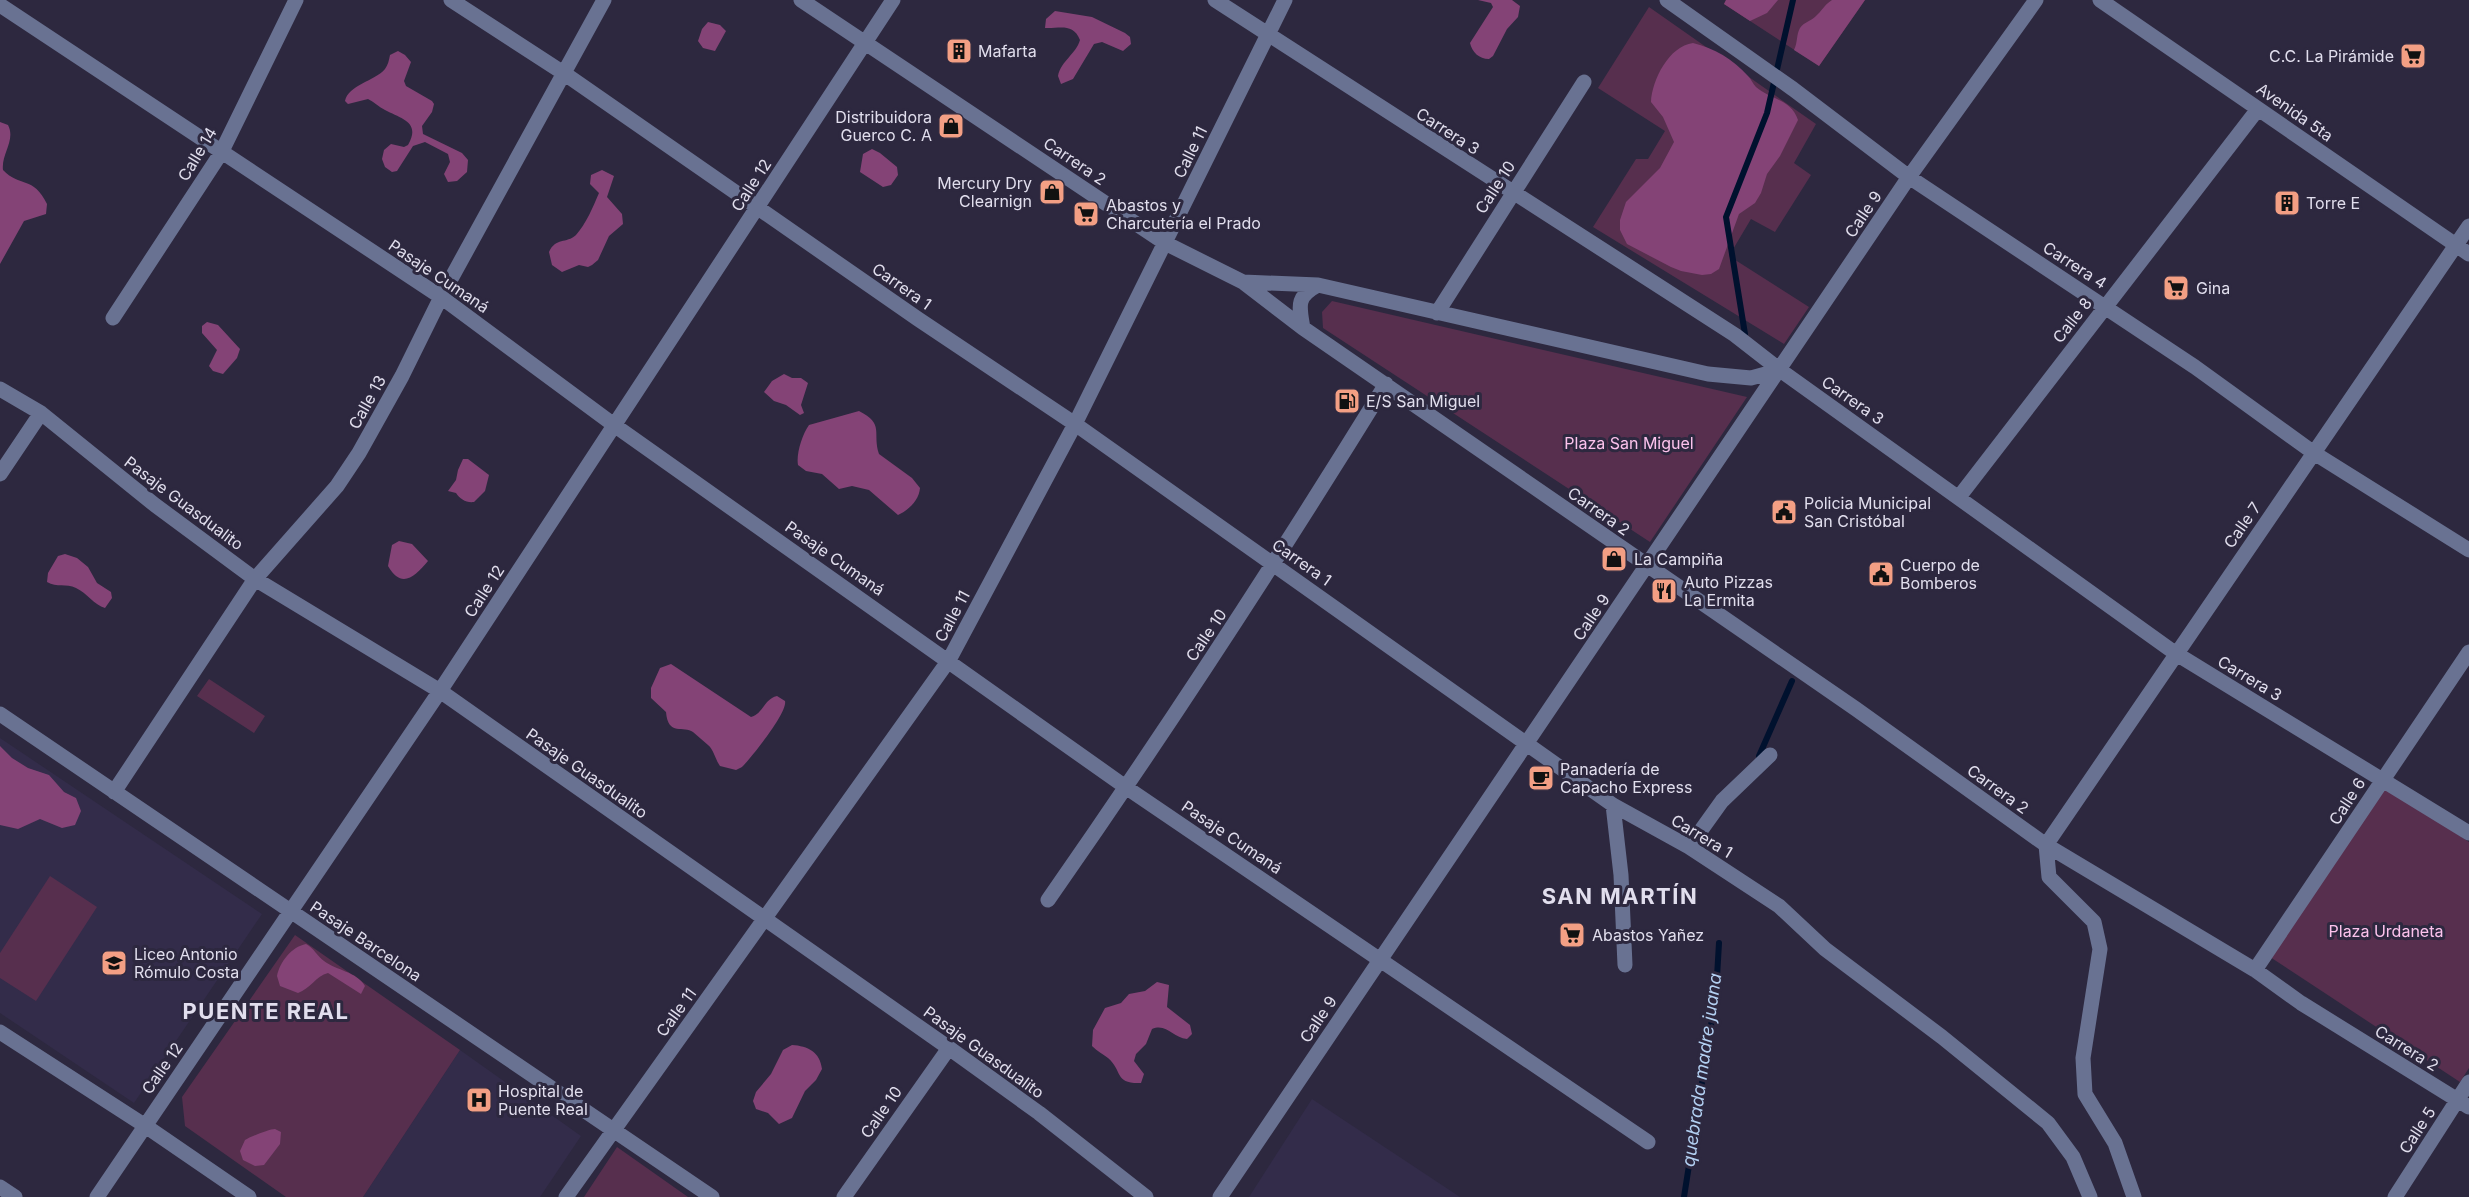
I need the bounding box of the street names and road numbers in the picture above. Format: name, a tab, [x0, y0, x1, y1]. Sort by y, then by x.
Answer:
street label: Avenida 5ta	[2253, 78, 2337, 146]
street label: Carrera 3	[1413, 103, 1483, 159]
street label: Calle 11	[1169, 123, 1211, 181]
street label: Calle 14	[173, 124, 221, 184]
street label: Carrera 2	[1040, 133, 1110, 189]
street label: Calle 12	[727, 155, 775, 215]
street label: Calle 10	[1471, 157, 1519, 217]
street label: Calle 9	[1840, 187, 1886, 241]
street label: Pasaje Cumaná	[385, 235, 493, 317]
street label: Carrera 4	[2039, 237, 2111, 293]
street label: Carrera 1	[868, 258, 936, 314]
street label: Calle 8	[2048, 293, 2096, 347]
street label: Carrera 3	[1818, 371, 1888, 429]
street label: Calle 13	[344, 372, 390, 432]
street label: Pasaje Guasdualito	[121, 452, 247, 554]
street label: Carrera 2	[1564, 482, 1634, 540]
street label: Calle 7	[2219, 498, 2265, 552]
street label: Pasaje Cumaná	[781, 516, 889, 600]
street label: Carrera 1	[1268, 534, 1336, 590]
street label: Calle 12	[460, 561, 508, 621]
street label: Calle 11	[930, 587, 974, 645]
street label: Calle 9	[1568, 590, 1614, 644]
street label: Calle 10	[1181, 605, 1231, 665]
street label: Carrera 3	[2214, 651, 2286, 705]
street label: Pasaje Guasdualito	[522, 724, 652, 822]
street label: Carrera 2	[1963, 760, 2033, 818]
street label: Calle 6	[2324, 774, 2370, 828]
street label: Pasaje Cumaná	[1178, 796, 1286, 878]
street label: Carrera 1	[1668, 810, 1736, 862]
street label: Pasaje Barcelona	[307, 896, 425, 986]
street label: Calle 11	[652, 984, 700, 1040]
street label: Calle 9	[1295, 992, 1341, 1046]
street label: Pasaje Guasdualito	[920, 1002, 1048, 1102]
street label: Carrera 2	[2371, 1021, 2443, 1075]
street label: Calle 12	[137, 1038, 187, 1098]
street label: Calle 10	[856, 1082, 906, 1142]
street label: Calle 5	[2394, 1103, 2440, 1157]

